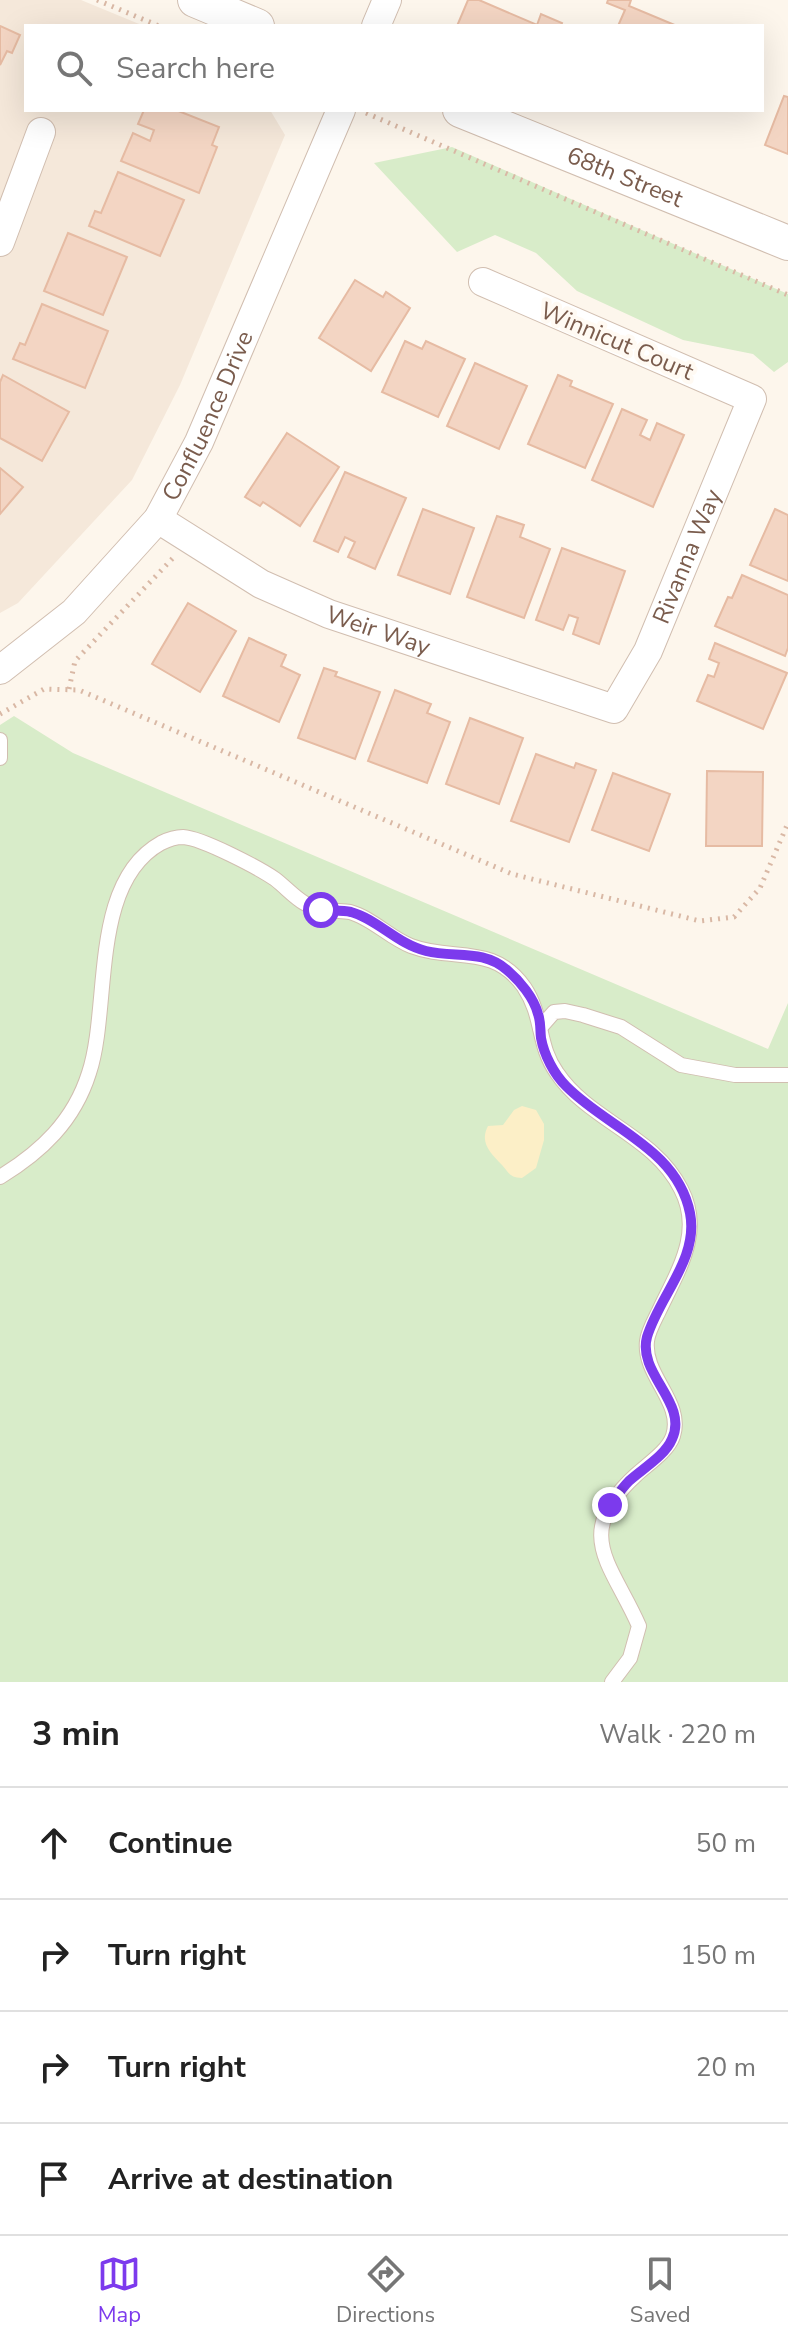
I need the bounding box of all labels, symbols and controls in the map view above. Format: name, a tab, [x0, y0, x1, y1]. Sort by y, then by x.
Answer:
search box	[24, 24, 764, 112]
icon: search	[52, 46, 96, 90]
text: Search here	[116, 48, 275, 89]
street label: 68th Street	[562, 139, 688, 215]
street label: Winnicut Court	[535, 294, 699, 388]
street label: Confluence Drive	[155, 326, 261, 507]
street label: Rivanna Way	[645, 484, 729, 629]
street label: Weir Way	[322, 598, 435, 663]
route start	[303, 892, 339, 928]
route end	[592, 1487, 628, 1523]
text: 3 min	[32, 1711, 120, 1757]
text: Walk · 220 m	[599, 1717, 756, 1752]
icon: ahead	[32, 1821, 76, 1865]
text: Continue	[108, 1823, 233, 1864]
text: 50 m	[696, 1826, 756, 1861]
icon: right	[32, 1933, 76, 1977]
text: Turn right	[108, 1935, 246, 1976]
text: 150 m	[680, 1938, 756, 1973]
icon: right	[32, 2045, 76, 2089]
text: Turn right	[108, 2047, 246, 2088]
text: 20 m	[696, 2050, 756, 2085]
icon: arrive	[32, 2157, 76, 2201]
text: Arrive at destination	[108, 2159, 393, 2200]
tab: Map	[97, 2252, 141, 2330]
tab: Directions	[336, 2252, 435, 2330]
tab: Saved	[630, 2252, 691, 2330]

